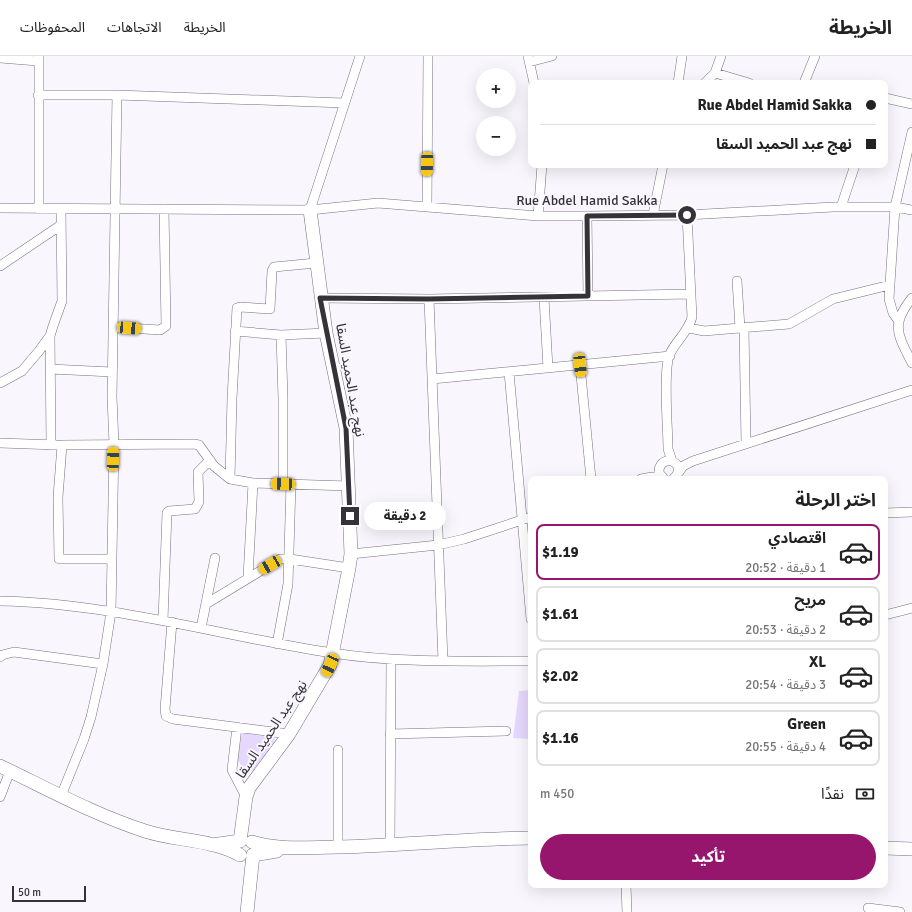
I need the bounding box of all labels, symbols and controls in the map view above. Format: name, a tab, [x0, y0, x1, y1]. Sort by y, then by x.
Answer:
text: الخريطة	[829, 16, 892, 40]
text: المحفوظات	[20, 19, 85, 36]
text: الاتجاهات	[107, 19, 162, 36]
text: الخريطة	[184, 19, 226, 36]
map controls	[476, 68, 516, 156]
button: +	[476, 68, 516, 108]
text: Rue Abdel Hamid Sakka	[698, 96, 852, 114]
button: −	[476, 116, 516, 156]
text: نهج عبد الحميد السقا	[716, 135, 852, 153]
car	[421, 152, 433, 176]
street label: Rue Abdel Hamid Sakka	[516, 192, 658, 209]
route start	[678, 206, 696, 224]
car	[117, 321, 141, 335]
street label: نهج عبد الحميد السقا	[330, 322, 369, 439]
car	[573, 352, 587, 378]
car	[107, 447, 119, 471]
car	[271, 478, 295, 490]
text: اختر الرحلة	[795, 489, 876, 511]
callout: 2 دقيقة	[364, 502, 446, 530]
route end	[341, 507, 359, 525]
text: 2 دقيقة	[384, 508, 426, 524]
text: اقتصادي	[768, 529, 826, 547]
icon: car	[838, 534, 874, 570]
text: $1.19	[542, 543, 579, 561]
car	[257, 554, 283, 576]
text: 1 دقيقة · 20:52	[745, 560, 826, 576]
text: مريح	[794, 591, 826, 609]
icon: car	[838, 596, 874, 632]
text: $1.61	[542, 605, 579, 623]
text: 2 دقيقة · 20:53	[745, 622, 826, 638]
car	[319, 652, 341, 678]
text: XL	[809, 653, 826, 671]
icon: car	[838, 658, 874, 694]
text: $2.02	[542, 667, 579, 685]
street label: نهج عبد الحميد السقا	[232, 677, 312, 783]
text: 3 دقيقة · 20:54	[745, 677, 826, 693]
text: Green	[787, 715, 826, 733]
icon: car	[838, 720, 874, 756]
text: $1.16	[542, 729, 579, 747]
text: 4 دقيقة · 20:55	[745, 739, 826, 755]
icon: cash	[854, 783, 876, 805]
text: نقدًا	[821, 785, 844, 803]
text: 450 m	[540, 786, 574, 802]
button: تأكيد	[540, 834, 876, 880]
scale bar	[12, 884, 86, 903]
text: 50 m	[18, 886, 41, 899]

